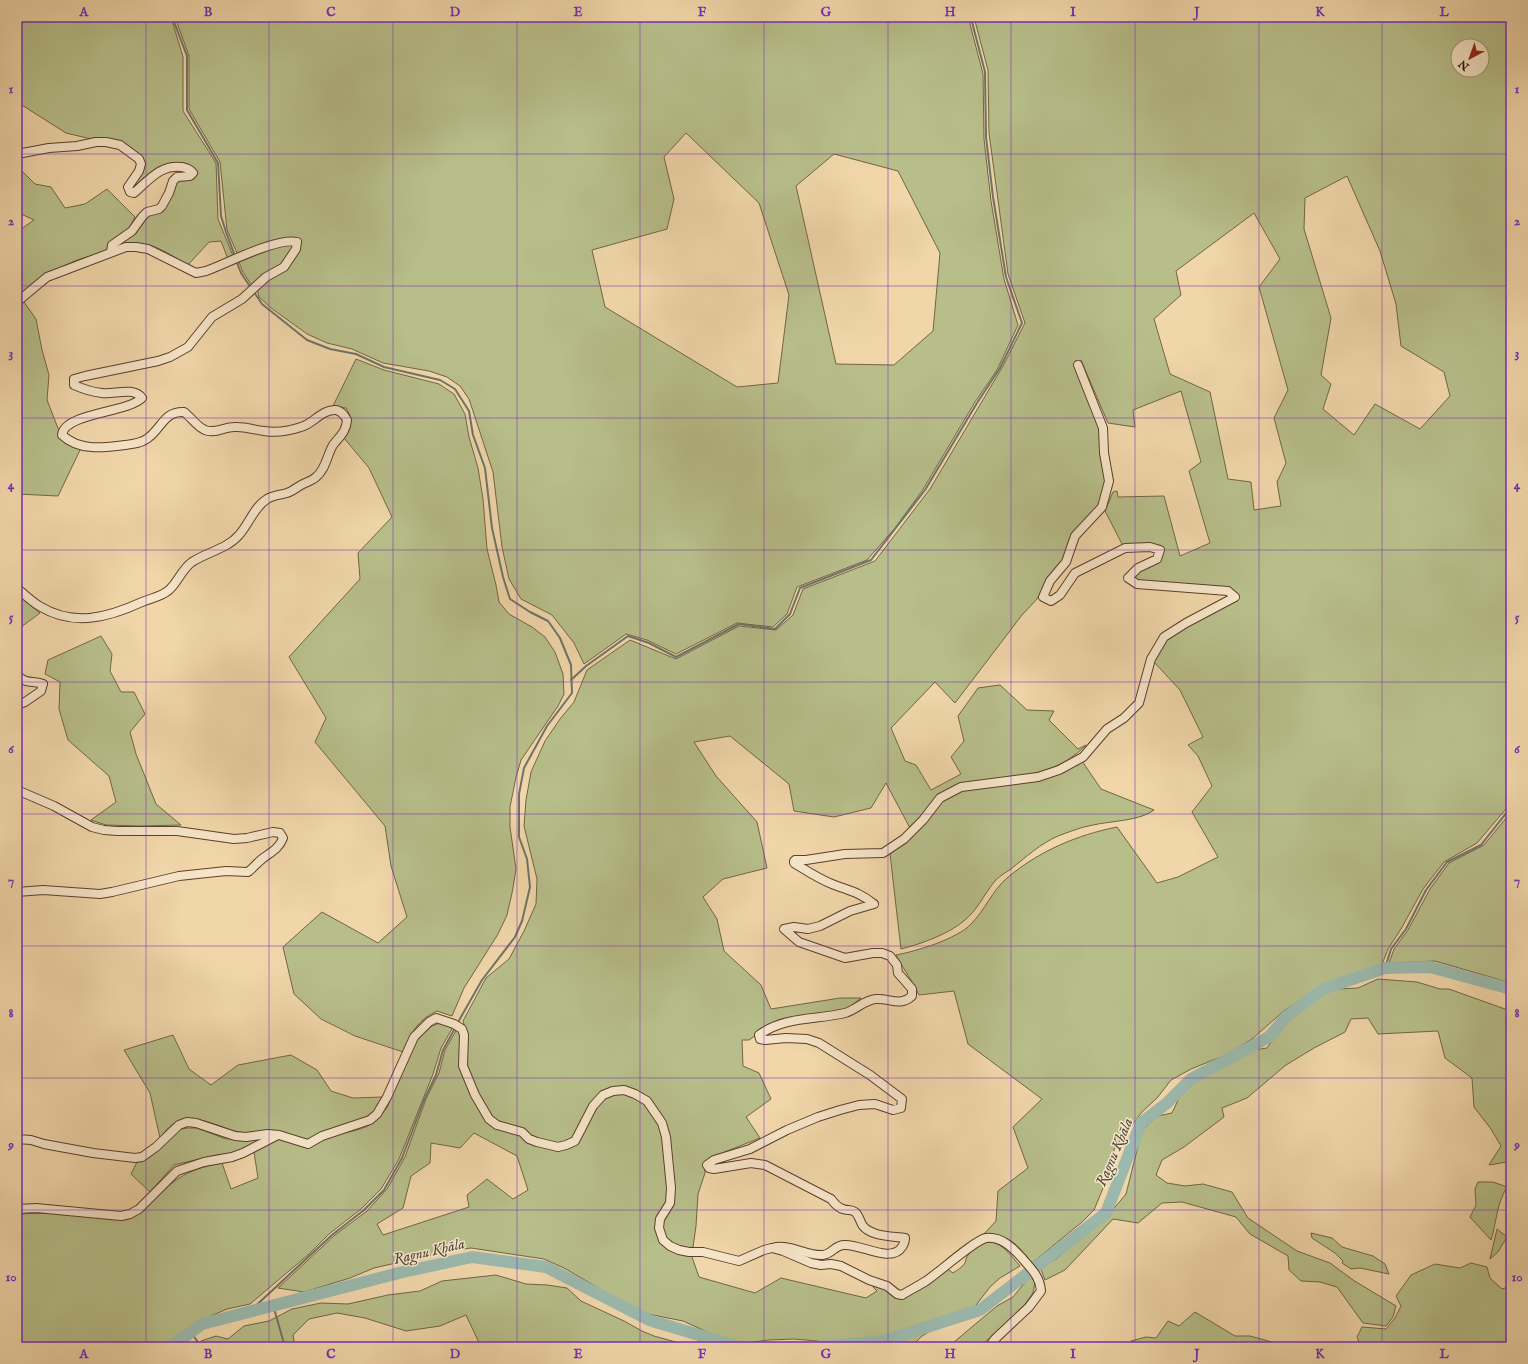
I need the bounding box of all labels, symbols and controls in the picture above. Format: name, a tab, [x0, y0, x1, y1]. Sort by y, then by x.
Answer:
text: A	[79, 4, 90, 21]
text: B	[204, 4, 213, 21]
text: C	[326, 4, 336, 21]
text: D	[450, 4, 461, 21]
text: E	[573, 4, 583, 21]
text: F	[698, 4, 707, 21]
text: G	[821, 4, 832, 21]
text: H	[944, 4, 956, 21]
text: I	[1070, 4, 1076, 21]
text: J	[1192, 4, 1200, 21]
text: K	[1315, 4, 1325, 21]
text: L	[1438, 4, 1449, 21]
north arrow	[1450, 38, 1490, 78]
text: N	[1456, 56, 1473, 74]
text: 1	[9, 81, 14, 98]
text: 1	[1515, 81, 1520, 98]
text: 2	[8, 213, 14, 230]
text: 2	[1514, 213, 1520, 230]
text: 3	[9, 345, 14, 362]
text: 3	[1515, 345, 1520, 362]
text: 4	[8, 477, 15, 494]
text: 4	[1514, 477, 1521, 494]
text: 5	[9, 609, 14, 626]
text: 5	[1515, 609, 1520, 626]
text: 6	[8, 741, 14, 758]
text: 6	[1514, 741, 1520, 758]
text: 7	[8, 873, 14, 890]
text: 7	[1514, 873, 1520, 890]
text: 8	[8, 1005, 14, 1022]
text: 8	[1514, 1005, 1520, 1022]
water label: Ragnu Khāla	[1092, 1115, 1138, 1190]
text: 9	[7, 1137, 14, 1154]
text: 9	[1513, 1137, 1520, 1154]
water label: Ragnu Khāla	[392, 1234, 467, 1270]
text: 10	[5, 1269, 17, 1286]
text: 10	[1511, 1269, 1523, 1286]
text: A	[79, 1346, 90, 1363]
text: B	[204, 1346, 213, 1363]
text: C	[326, 1346, 336, 1363]
text: D	[450, 1346, 461, 1363]
text: E	[573, 1346, 583, 1363]
text: F	[698, 1346, 707, 1363]
text: G	[821, 1346, 832, 1363]
text: H	[944, 1346, 956, 1363]
text: I	[1070, 1346, 1076, 1363]
text: J	[1192, 1346, 1200, 1363]
text: K	[1315, 1346, 1325, 1363]
text: L	[1438, 1346, 1449, 1363]

